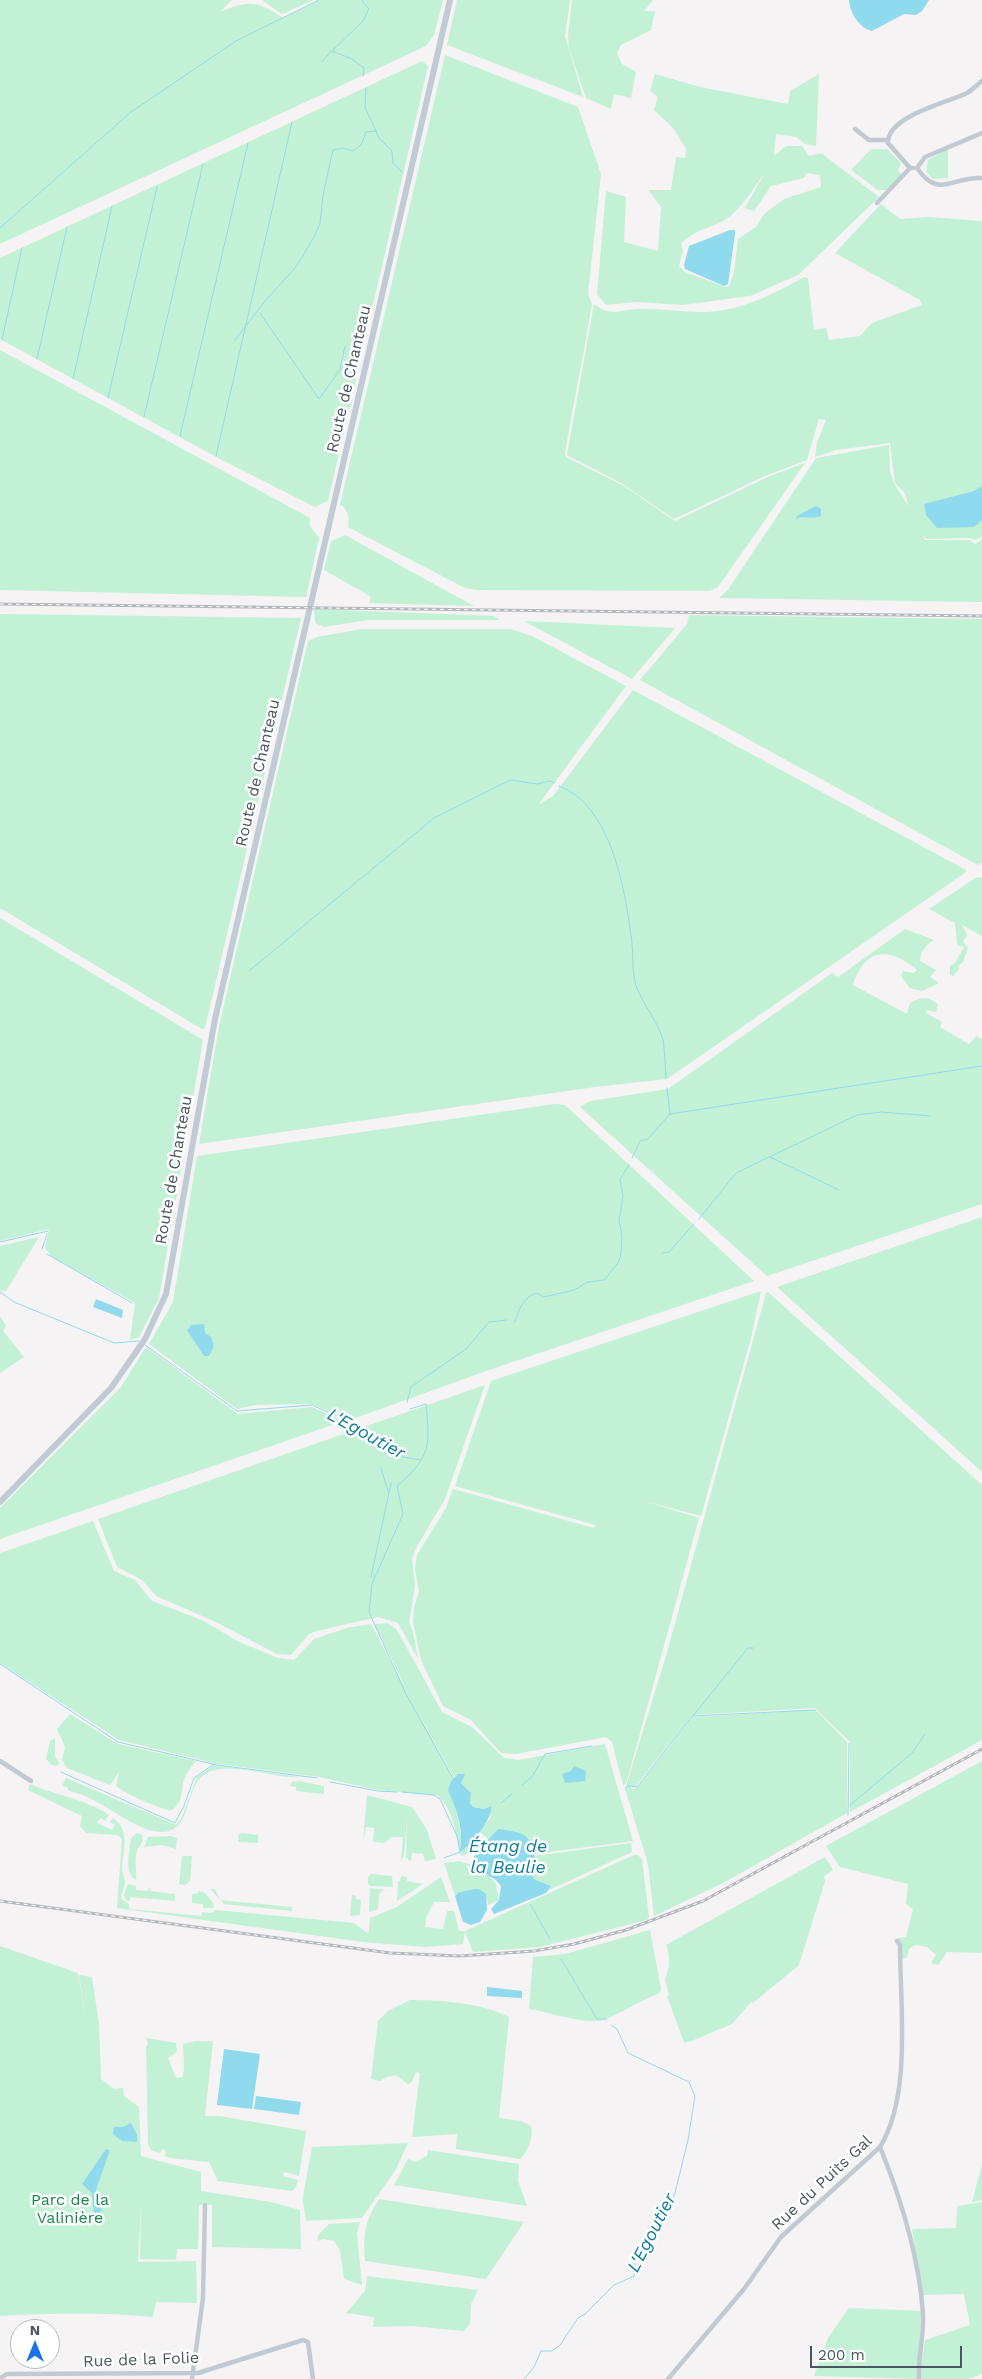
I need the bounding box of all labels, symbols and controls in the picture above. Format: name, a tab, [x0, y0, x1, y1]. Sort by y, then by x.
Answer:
street label: Route de Chanteau	[323, 303, 375, 455]
street label: Route de Chanteau	[232, 697, 284, 849]
street label: Route de Chanteau	[151, 1094, 197, 1246]
water label: L'Egoutier	[323, 1404, 409, 1464]
water label: Étang de la Beulie	[469, 1836, 547, 1878]
street label: Rue du Puits Gal	[768, 2132, 876, 2234]
park label: Parc de la Valinière	[31, 2190, 109, 2228]
water label: L'Egoutier	[623, 2190, 681, 2276]
north arrow	[10, 2319, 60, 2369]
text: N	[30, 2322, 40, 2338]
scale bar	[812, 2336, 964, 2368]
text: 200 m	[818, 2346, 865, 2364]
street label: Rue de la Folie	[83, 2348, 199, 2372]

